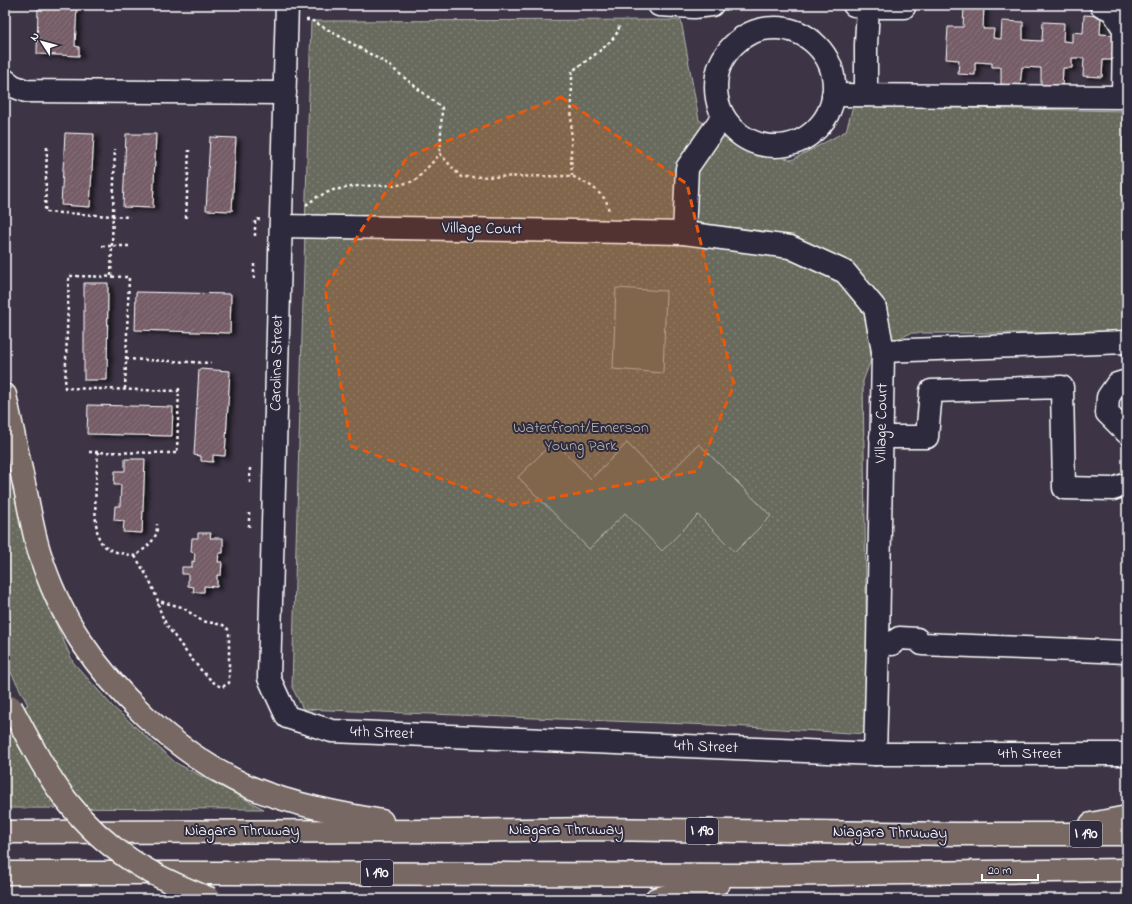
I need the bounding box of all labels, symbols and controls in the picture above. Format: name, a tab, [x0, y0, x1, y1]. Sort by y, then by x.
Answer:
north arrow	[22, 22, 62, 62]
text: N	[26, 29, 43, 44]
street label: Village Court	[441, 216, 523, 242]
street label: Carolina Street	[264, 314, 290, 412]
street label: Village Court	[869, 382, 895, 464]
park label: Waterfront/Emerson Young Park	[513, 416, 649, 458]
street label: 4th Street	[350, 720, 415, 746]
street label: 4th Street	[674, 734, 739, 760]
street label: 4th Street	[998, 742, 1063, 766]
street label: Niagara Thruway	[509, 818, 623, 842]
road number: I 190	[686, 818, 718, 844]
street label: Niagara Thruway	[185, 819, 299, 843]
street label: Niagara Thruway	[832, 820, 948, 846]
road number: I 190	[1070, 821, 1102, 847]
scale bar	[982, 856, 1038, 882]
road number: I 190	[361, 860, 393, 886]
text: 20 m	[988, 862, 1011, 880]

